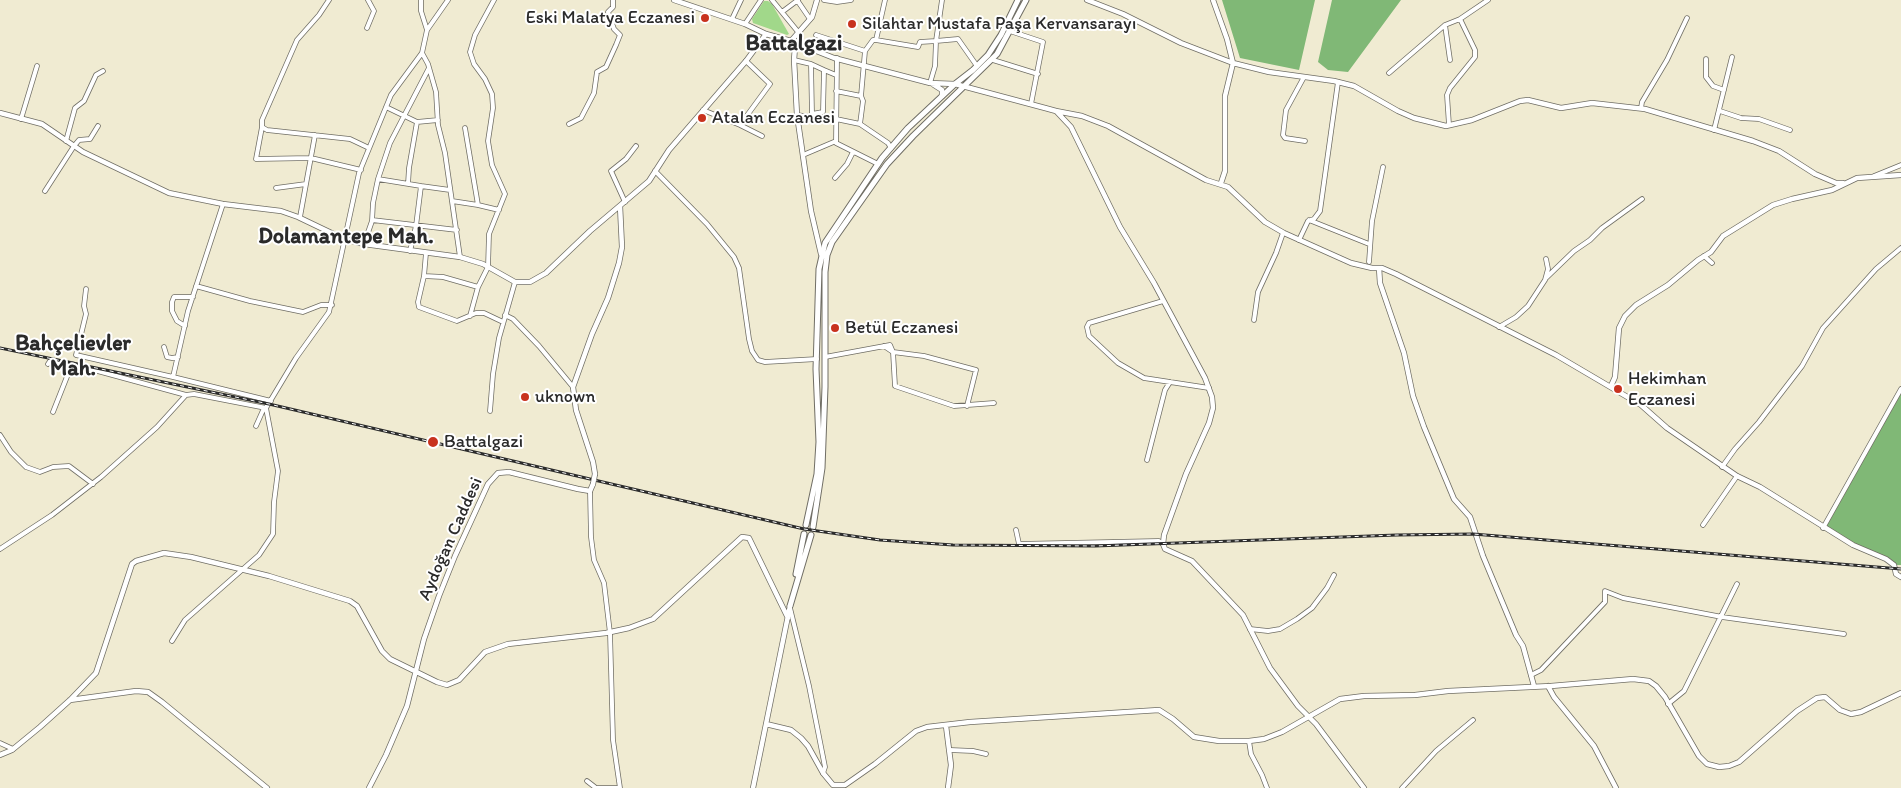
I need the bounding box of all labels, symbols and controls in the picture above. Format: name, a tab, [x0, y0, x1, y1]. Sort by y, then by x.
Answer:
place label: Eski Malatya Eczanesi	[526, 7, 695, 29]
marker: Eski Malatya Eczanesi	[699, 12, 711, 24]
place label: Silahtar Mustafa Paşa Kervansarayı	[862, 13, 1136, 35]
marker: Silahtar Mustafa Paşa Kervansarayı	[846, 18, 858, 30]
district label: Battalgazi	[746, 31, 842, 57]
place label: Atalan Eczanesi	[712, 107, 835, 129]
marker: Atalan Eczanesi	[696, 112, 708, 124]
district label: Dolamantepe Mah.	[258, 224, 434, 250]
place label: Betül Eczanesi	[845, 317, 958, 339]
marker: Betül Eczanesi	[829, 322, 841, 334]
district label: Bahçelievler Mah.	[15, 331, 131, 382]
place label: Hekimhan Eczanesi	[1628, 368, 1707, 410]
marker: Hekimhan Eczanesi	[1612, 383, 1624, 395]
place label: uknown	[535, 386, 595, 408]
marker: uknown	[519, 391, 531, 403]
place label: Battalgazi	[444, 431, 523, 453]
marker: Battalgazi	[426, 435, 440, 449]
street label: Aydoğan Caddesi	[414, 474, 488, 604]

